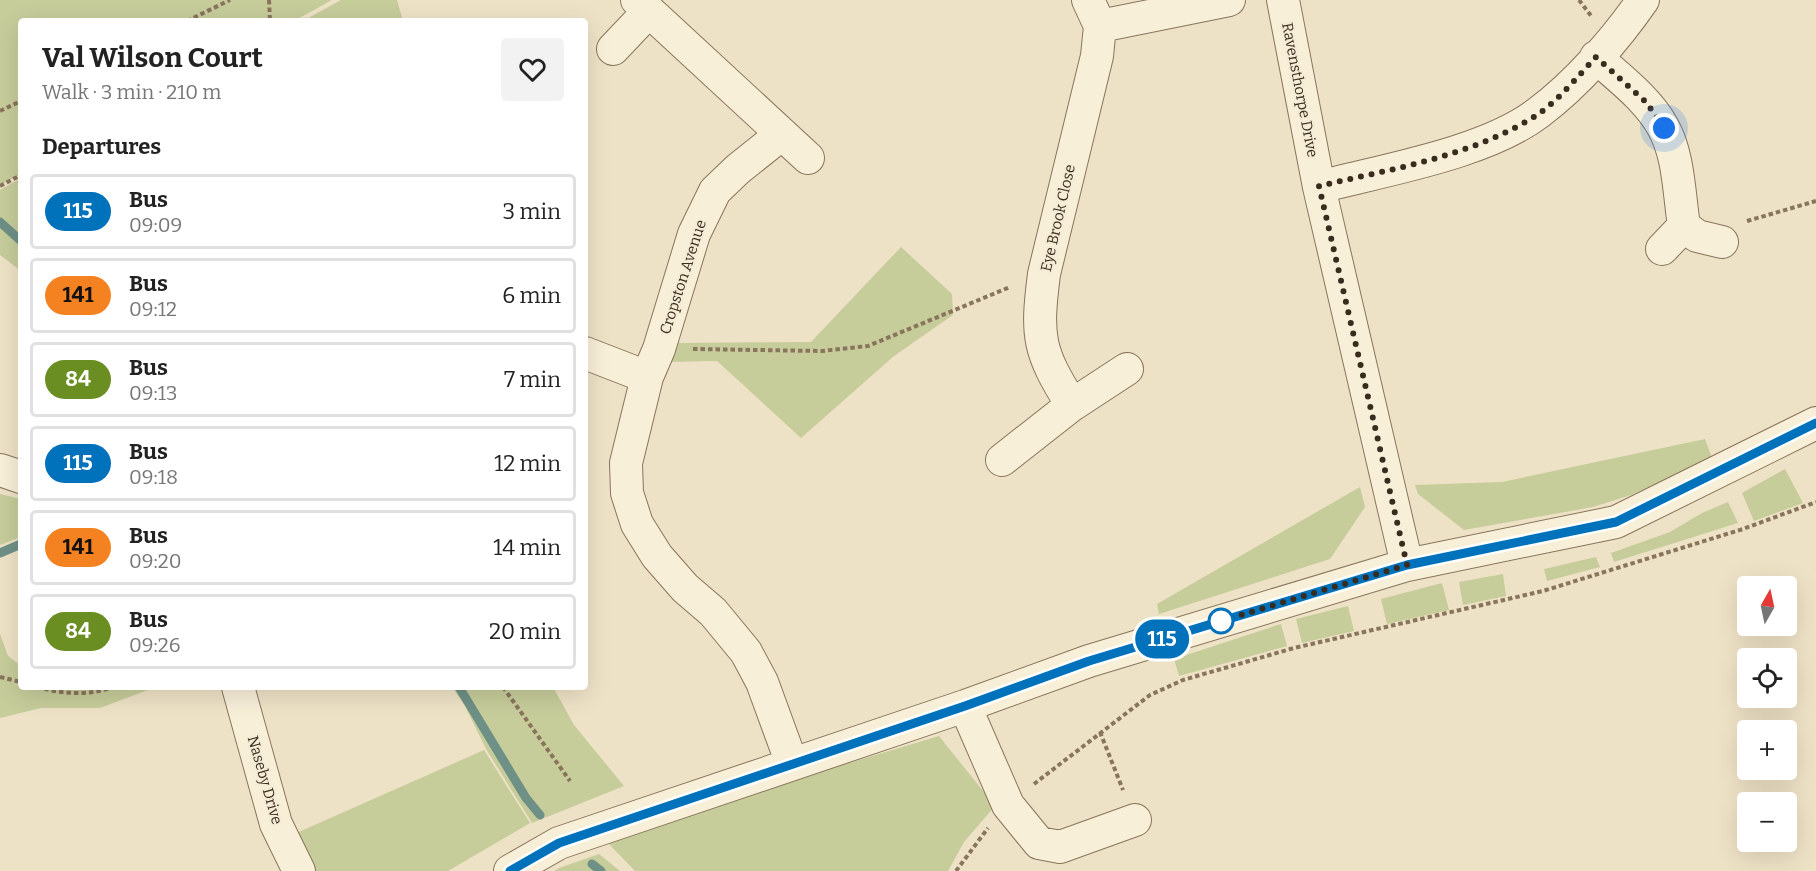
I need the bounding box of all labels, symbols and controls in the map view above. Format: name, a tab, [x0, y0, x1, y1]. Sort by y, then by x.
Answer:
street label: Ravensthorpe Drive	[1278, 21, 1322, 159]
button: heart	[501, 38, 564, 101]
text: Val Wilson Court	[42, 41, 263, 74]
text: Walk · 3 min · 210 m	[42, 80, 221, 104]
your location	[1649, 113, 1679, 143]
text: Departures	[42, 133, 161, 160]
street label: Eye Brook Close	[1037, 162, 1079, 274]
text: Bus	[129, 186, 168, 213]
text: 115	[63, 198, 93, 224]
text: 3 min	[503, 198, 561, 225]
text: 09:09	[129, 213, 182, 237]
street label: Cropston Avenue	[656, 217, 710, 337]
text: Bus	[129, 270, 168, 297]
text: 141	[63, 282, 93, 308]
text: 6 min	[502, 282, 561, 309]
text: 09:12	[129, 297, 177, 321]
text: Bus	[129, 354, 168, 381]
text: 84	[65, 366, 91, 392]
text: 7 min	[504, 366, 561, 393]
text: 09:13	[129, 381, 177, 405]
text: Bus	[129, 438, 168, 465]
text: 115	[63, 450, 93, 476]
text: 12 min	[494, 450, 561, 477]
text: 09:18	[129, 465, 178, 489]
text: Bus	[129, 522, 168, 549]
text: 141	[63, 534, 93, 560]
text: 14 min	[493, 534, 561, 561]
text: 09:20	[129, 549, 181, 573]
north arrow	[1737, 576, 1797, 636]
map controls	[1737, 576, 1797, 852]
text: Bus	[129, 606, 168, 633]
unlabelled marker	[1208, 608, 1234, 634]
text: 84	[65, 618, 91, 644]
text: 20 min	[489, 618, 561, 645]
line badge: 115	[1128, 620, 1196, 658]
text: 115	[1147, 626, 1177, 652]
text: 09:26	[129, 633, 180, 657]
button: locate	[1737, 648, 1797, 708]
button: +	[1737, 720, 1797, 780]
street label: Naseby Drive	[244, 734, 286, 826]
button: −	[1737, 792, 1797, 852]

